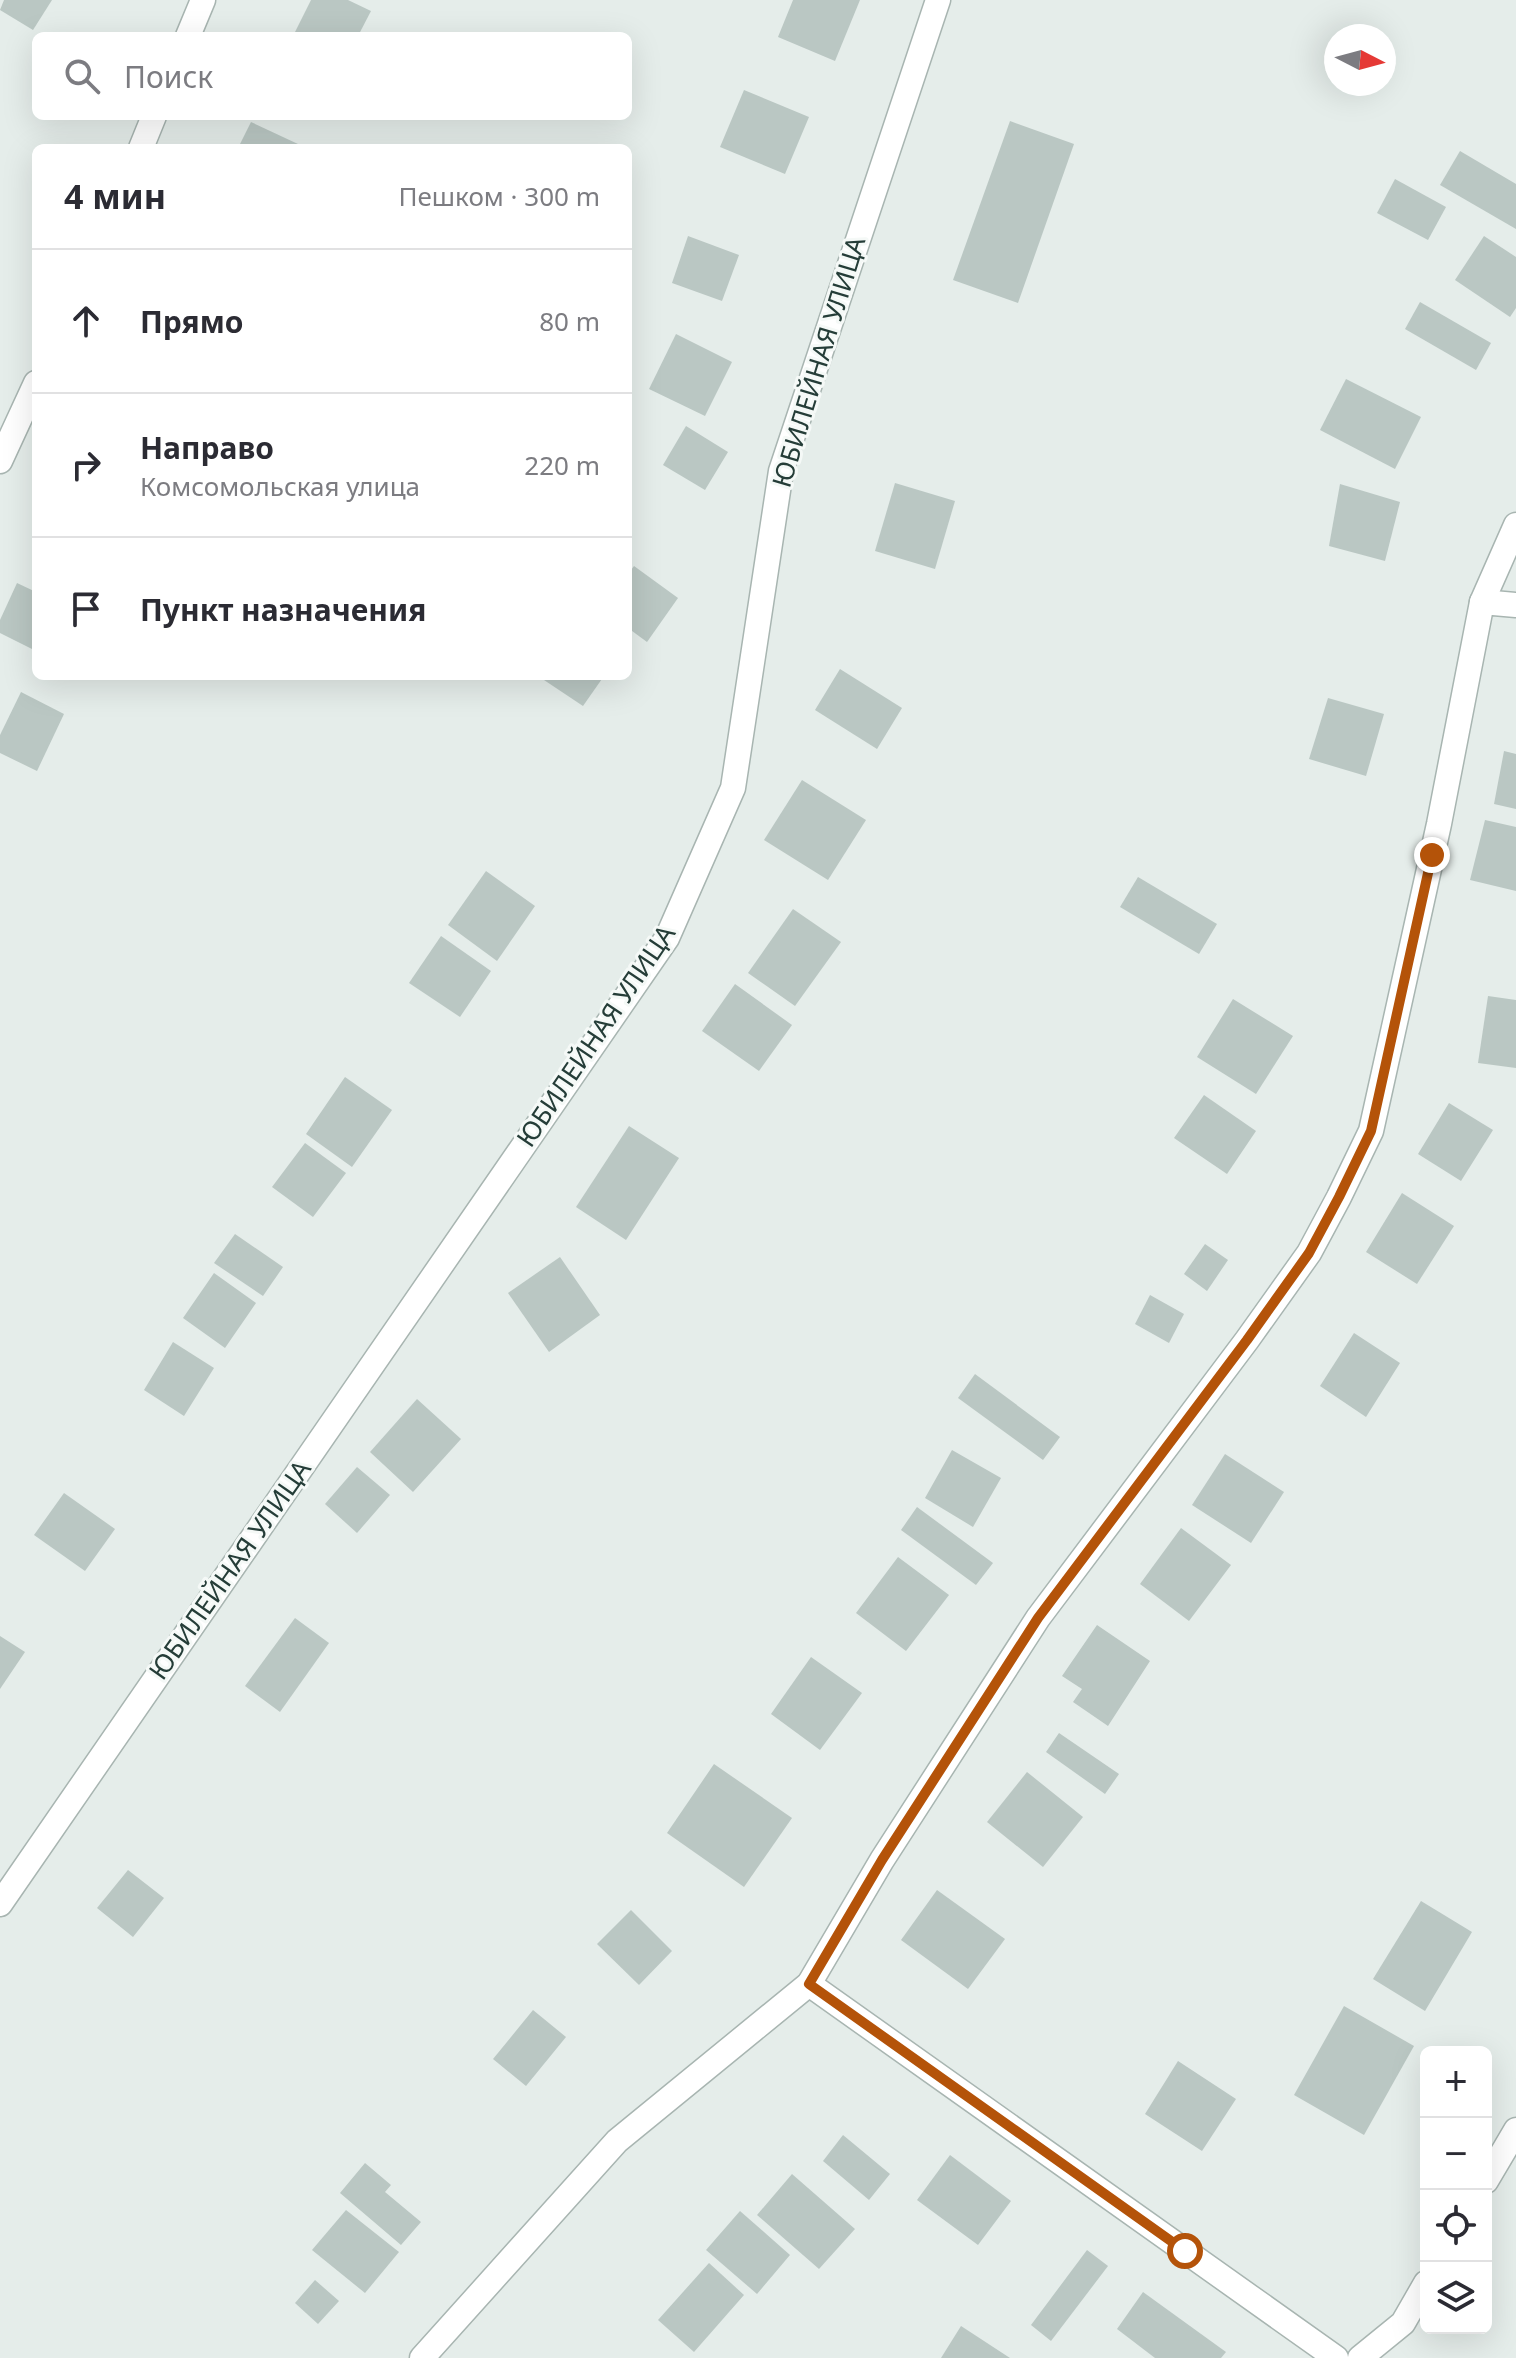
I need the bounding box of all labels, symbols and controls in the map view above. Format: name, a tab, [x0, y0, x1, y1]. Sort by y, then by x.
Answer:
north arrow	[1324, 24, 1396, 96]
search box	[32, 32, 632, 120]
icon: search	[60, 54, 104, 98]
text: Поиск	[124, 56, 213, 97]
text: 4 мин	[64, 173, 166, 219]
text: Пешком · 300 m	[398, 178, 600, 214]
street label: ЮБИЛЕЙНАЯ УЛИЦА	[763, 232, 873, 491]
icon: ahead	[64, 299, 108, 343]
text: Прямо	[140, 301, 244, 342]
text: 80 m	[539, 303, 600, 339]
text: Направо	[140, 427, 274, 468]
icon: right	[64, 443, 108, 487]
text: 220 m	[524, 447, 600, 483]
text: Комсомольская улица	[140, 468, 420, 504]
icon: arrive	[64, 587, 108, 631]
text: Пункт назначения	[140, 589, 426, 630]
route end	[1414, 837, 1450, 873]
street label: ЮБИЛЕЙНАЯ УЛИЦА	[507, 917, 683, 1153]
street label: ЮБИЛЕЙНАЯ УЛИЦА	[140, 1452, 319, 1686]
map controls	[1420, 2046, 1492, 2334]
button: +	[1420, 2046, 1492, 2118]
button: −	[1420, 2118, 1492, 2190]
button: locate	[1420, 2190, 1492, 2262]
route start	[1167, 2233, 1203, 2269]
button: layers	[1420, 2262, 1492, 2334]

